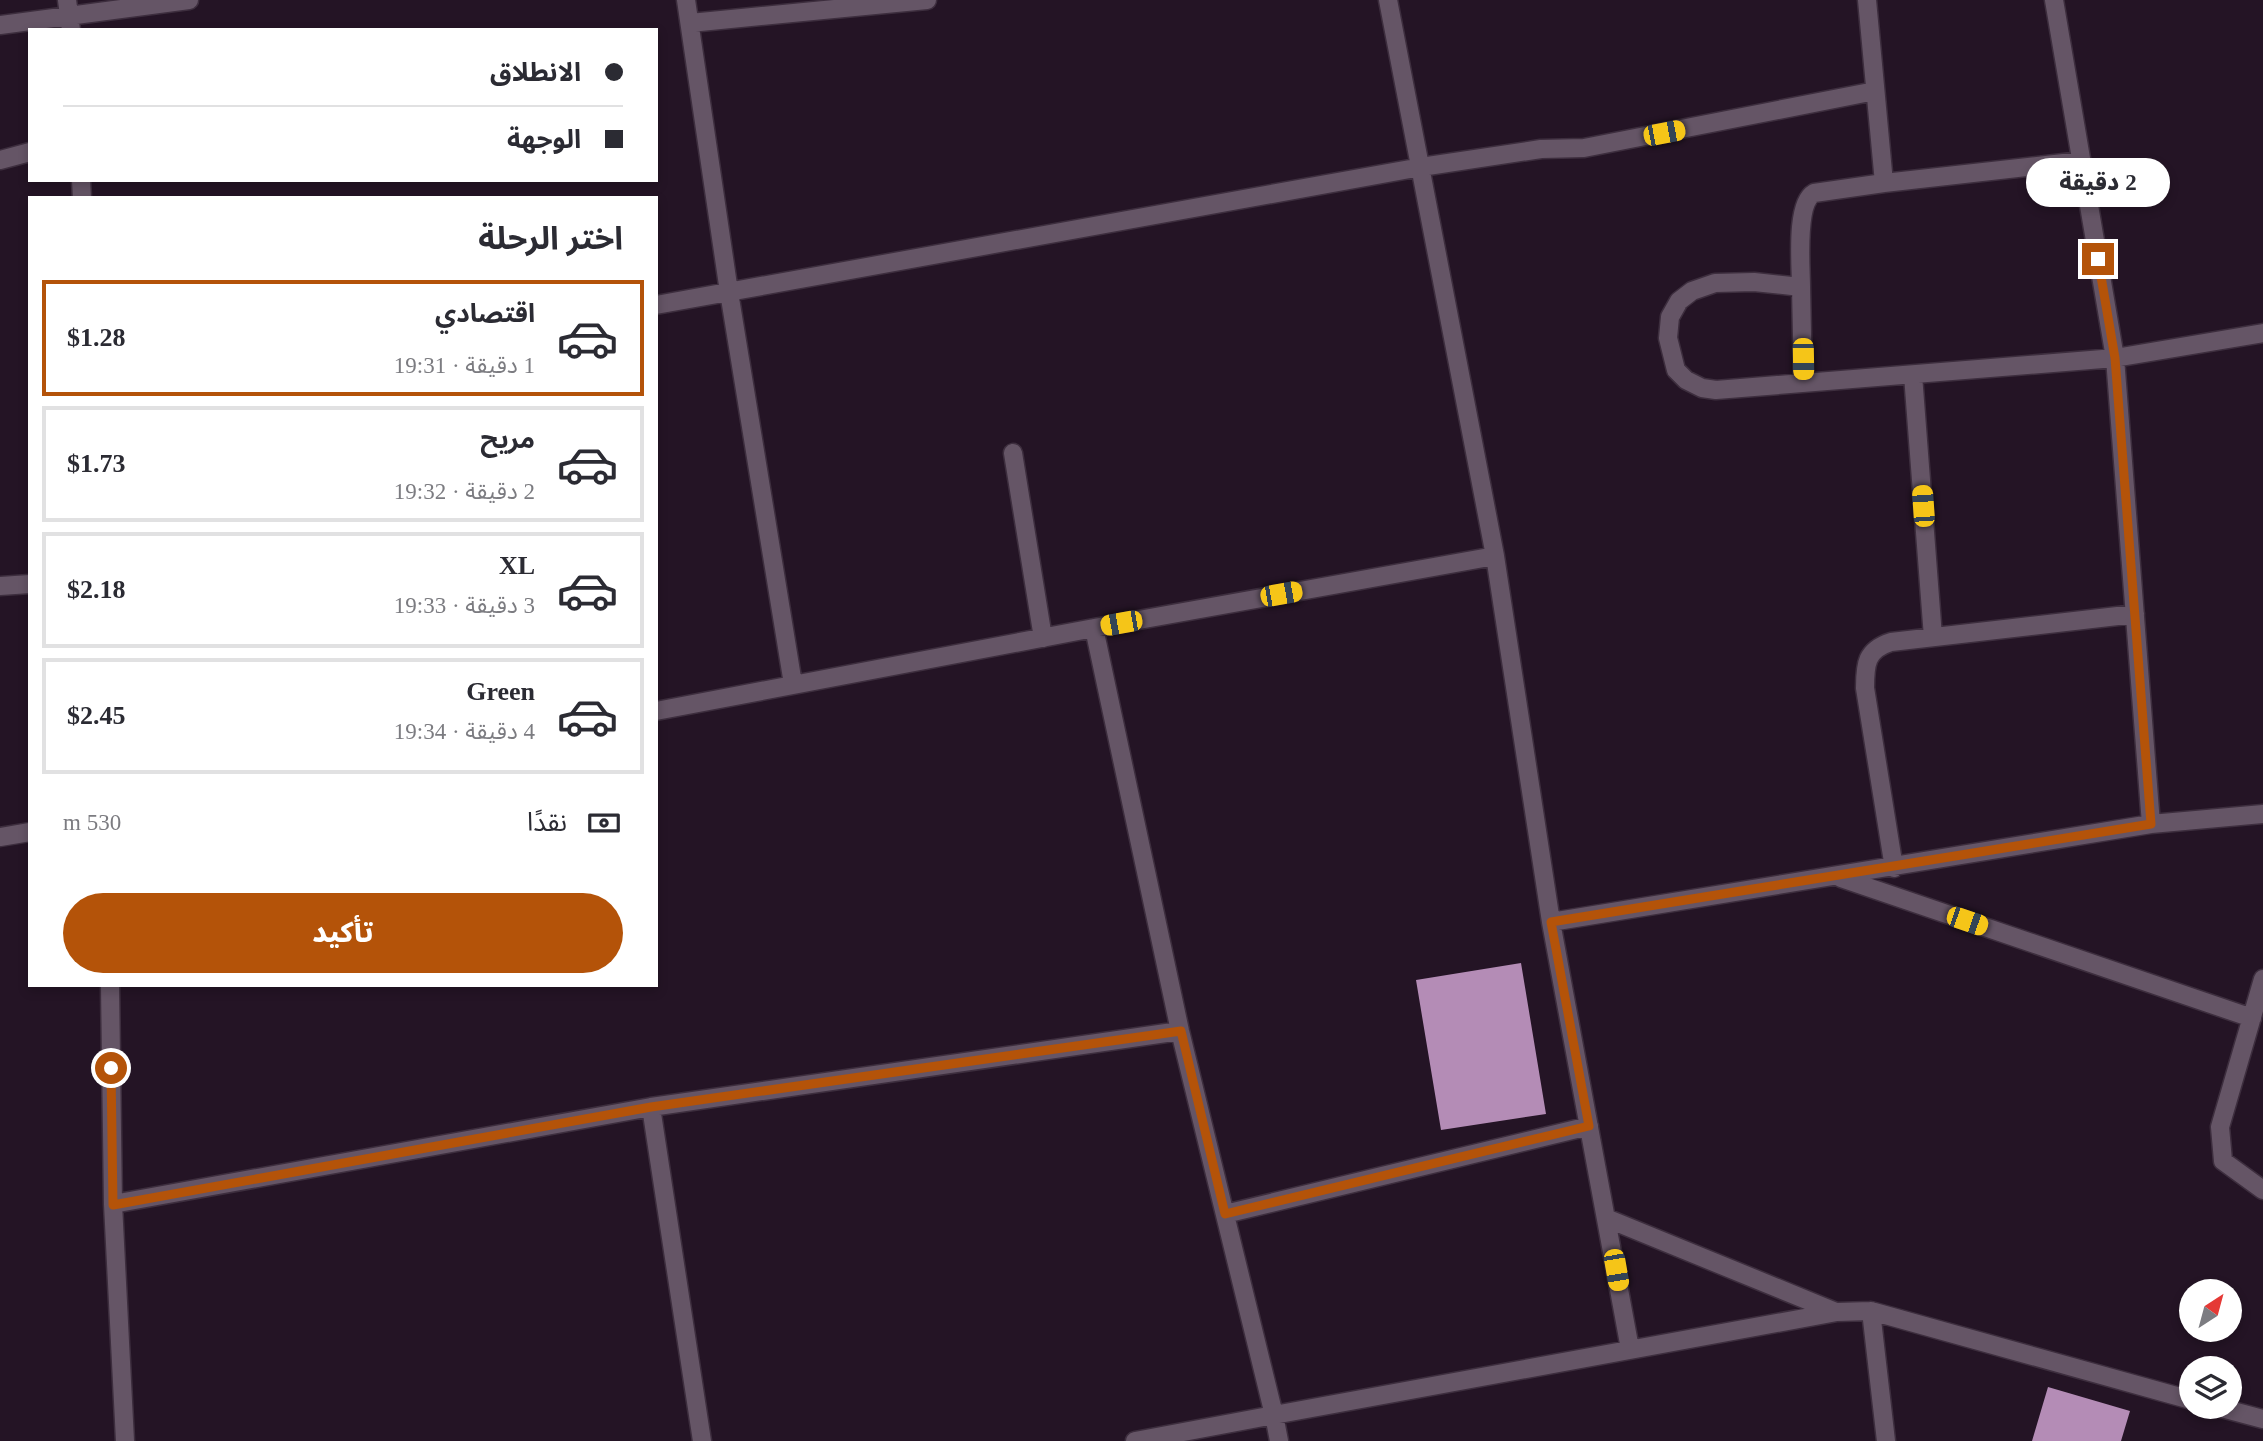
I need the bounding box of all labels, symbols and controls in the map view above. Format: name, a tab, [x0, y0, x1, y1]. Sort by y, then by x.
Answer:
text: الانطلاق	[490, 58, 581, 87]
car	[1642, 119, 1687, 147]
text: الوجهة	[507, 125, 581, 154]
callout: 2 دقيقة	[2026, 158, 2170, 206]
text: 2 دقيقة	[2059, 170, 2137, 195]
text: اختر الرحلة	[478, 220, 623, 256]
route end	[2082, 243, 2114, 275]
text: اقتصادي	[435, 299, 535, 328]
icon: car	[556, 307, 619, 370]
text: $1.28	[67, 323, 126, 352]
car	[1793, 338, 1814, 380]
text: 1 دقيقة · 19:31	[394, 353, 535, 378]
text: مريح	[480, 425, 535, 454]
icon: car	[556, 433, 619, 496]
text: $1.73	[67, 449, 126, 478]
text: 2 دقيقة · 19:32	[394, 479, 535, 504]
car	[1912, 484, 1935, 528]
text: XL	[499, 551, 535, 580]
icon: car	[556, 559, 619, 622]
text: $2.18	[67, 575, 126, 604]
car	[1259, 580, 1304, 608]
text: 3 دقيقة · 19:33	[394, 593, 535, 618]
car	[1099, 609, 1144, 637]
text: Green	[466, 677, 535, 706]
icon: car	[556, 685, 619, 748]
text: $2.45	[67, 701, 126, 730]
text: 4 دقيقة · 19:34	[394, 719, 535, 744]
icon: cash	[585, 804, 623, 842]
text: نقدًا	[527, 808, 567, 837]
text: 530 m	[63, 810, 121, 835]
button: تأكيد	[63, 893, 623, 973]
car	[1944, 904, 1991, 938]
route start	[95, 1052, 127, 1084]
car	[1603, 1247, 1630, 1293]
north arrow	[2179, 1279, 2242, 1342]
map controls	[2179, 1279, 2242, 1419]
button: layers	[2179, 1356, 2242, 1419]

